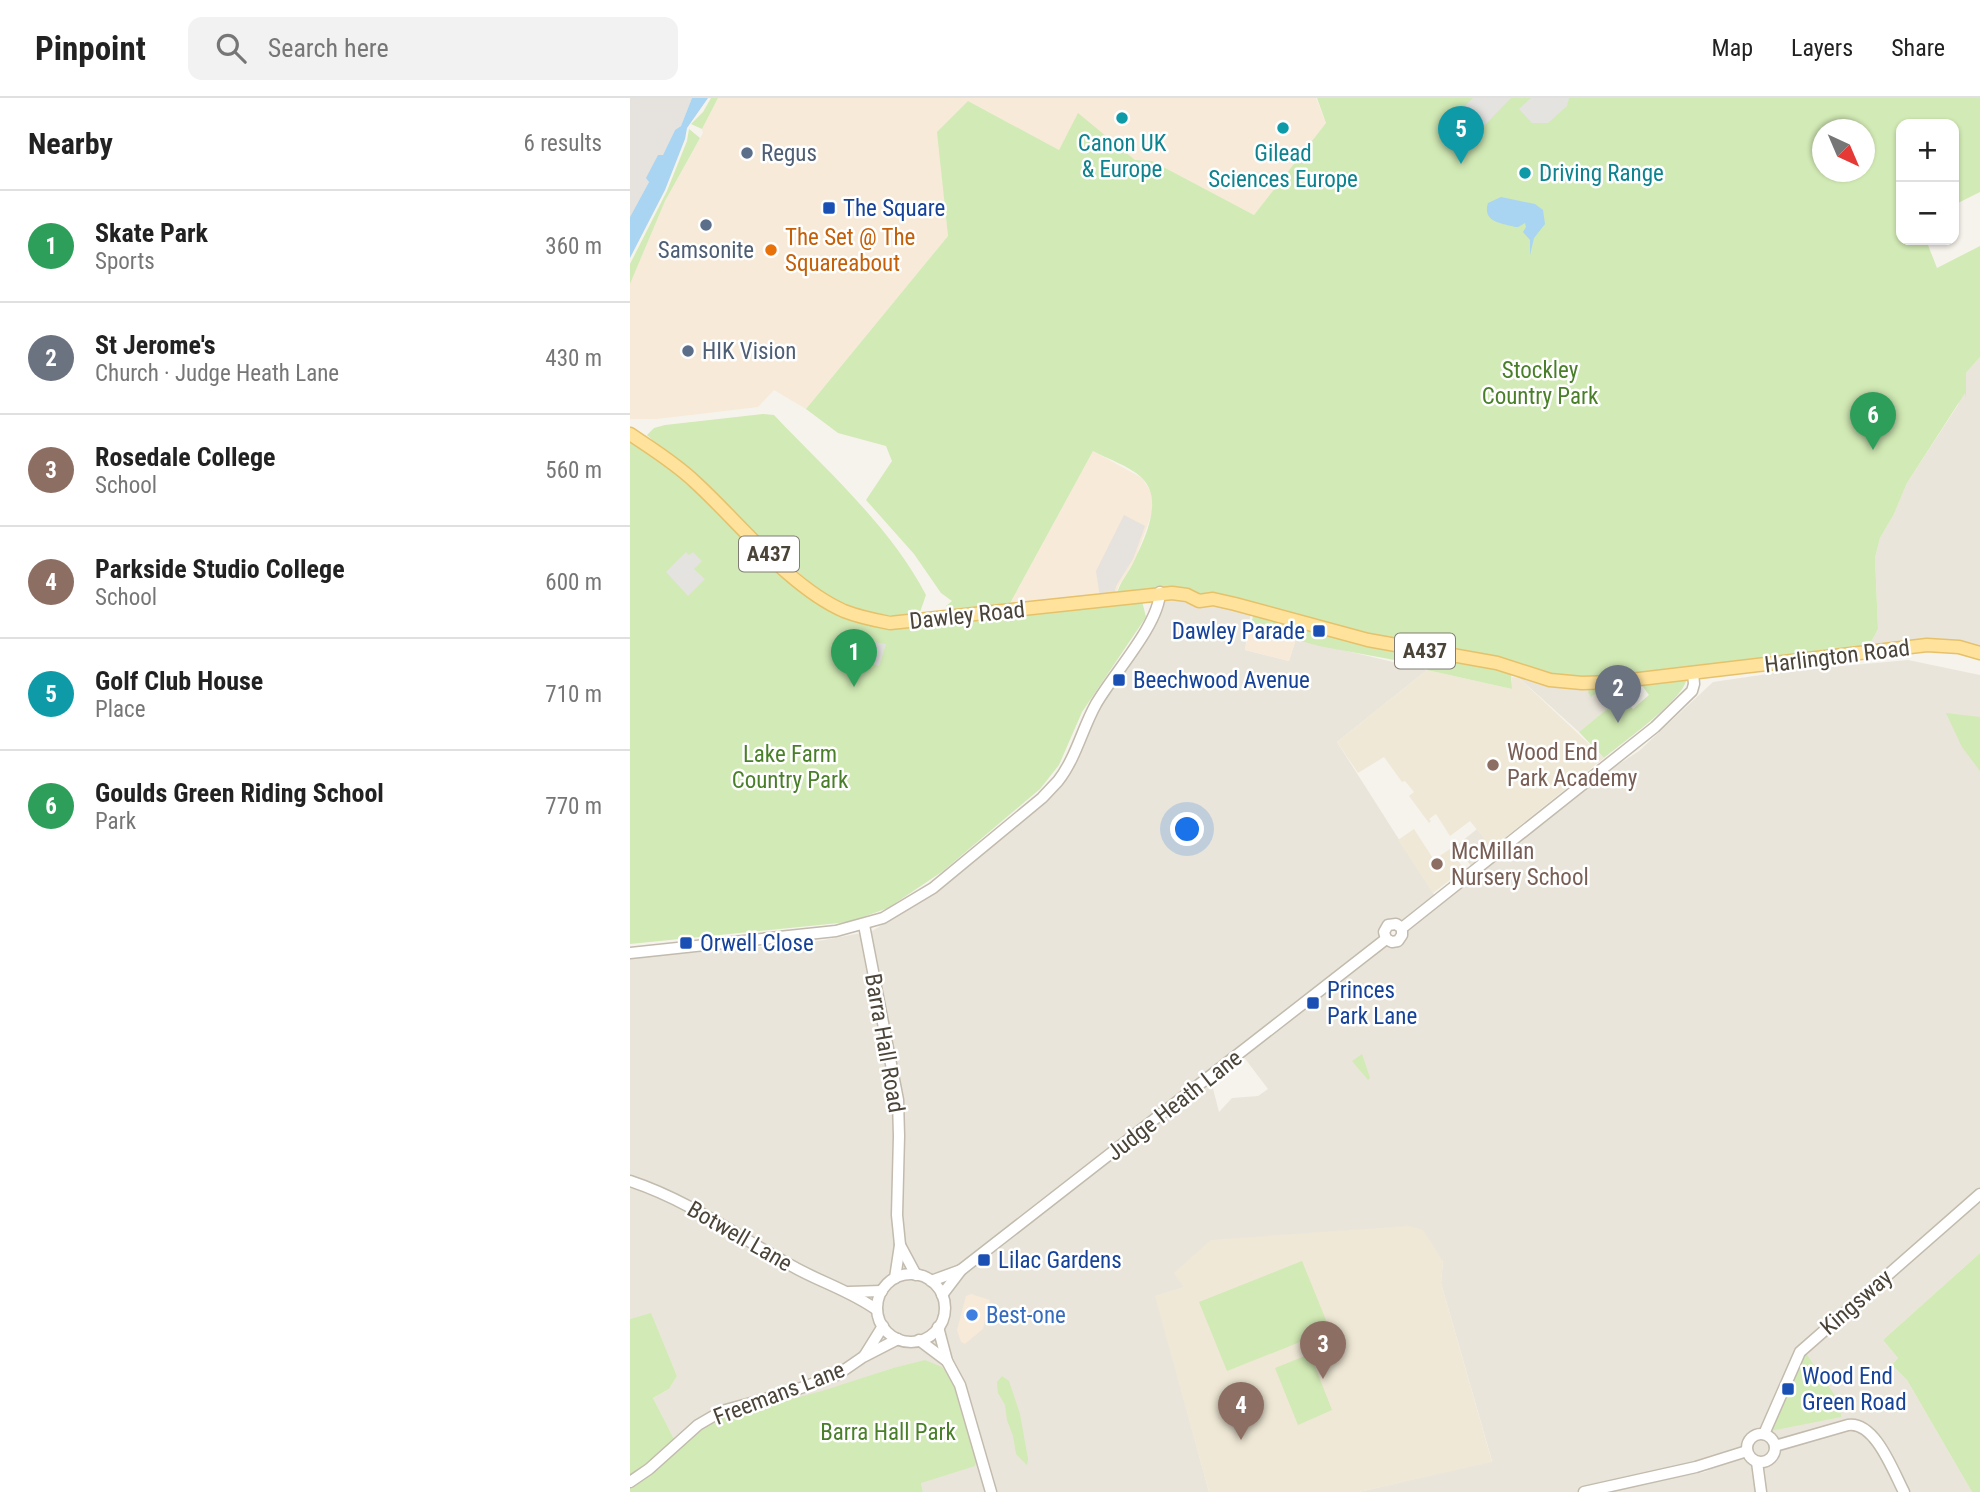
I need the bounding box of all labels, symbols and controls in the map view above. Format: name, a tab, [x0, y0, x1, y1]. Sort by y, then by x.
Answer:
search box	[188, 17, 678, 80]
text: Pinpoint	[35, 29, 146, 68]
icon: search	[212, 29, 250, 67]
text: Search here	[268, 33, 389, 63]
text: Map	[1712, 34, 1753, 62]
text: Layers	[1791, 34, 1853, 62]
text: Share	[1891, 34, 1945, 62]
pin: 5	[1438, 106, 1484, 164]
marker: Canon UK & Europe	[1114, 110, 1130, 126]
north arrow	[1812, 119, 1875, 182]
map controls	[1896, 119, 1959, 245]
button: +	[1896, 119, 1959, 182]
marker: Gilead Sciences Europe	[1275, 120, 1291, 136]
text: Nearby	[28, 126, 113, 161]
text: 6 results	[524, 130, 602, 157]
place label: Canon UK & Europe	[1078, 130, 1167, 183]
place label: Regus	[761, 140, 817, 167]
place label: Gilead Sciences Europe	[1208, 140, 1358, 193]
marker: Regus	[739, 145, 755, 161]
place label: Driving Range	[1539, 160, 1664, 187]
marker: Driving Range	[1517, 165, 1533, 181]
button: −	[1896, 182, 1959, 245]
place label: The Square	[843, 195, 945, 222]
marker: The Square	[821, 200, 837, 216]
marker: Samsonite	[698, 217, 714, 233]
text: Skate Park	[95, 218, 208, 248]
place label: The Set @ The Squareabout	[785, 224, 915, 277]
text: 1	[45, 233, 57, 260]
text: 360 m	[545, 233, 602, 260]
place label: Samsonite	[658, 237, 754, 264]
marker: The Set @ The Squareabout	[763, 242, 779, 258]
text: Sports	[95, 248, 155, 275]
text: St Jerome's	[95, 330, 216, 360]
place label: HIK Vision	[702, 338, 796, 365]
marker: HIK Vision	[680, 343, 696, 359]
text: 2	[45, 345, 57, 372]
text: 430 m	[545, 345, 602, 372]
park label: Stockley Country Park	[1482, 357, 1599, 410]
text: Church · Judge Heath Lane	[95, 360, 339, 387]
pin: 6	[1850, 392, 1896, 450]
text: Rosedale College	[95, 442, 276, 472]
text: 3	[45, 457, 57, 484]
text: 560 m	[545, 457, 602, 484]
text: School	[95, 472, 157, 499]
road number: A437	[739, 536, 799, 572]
text: Parkside Studio College	[95, 554, 345, 584]
text: 4	[45, 569, 57, 596]
text: 600 m	[545, 569, 602, 596]
text: School	[95, 584, 157, 611]
street label: Dawley Road	[908, 596, 1026, 635]
place label: Dawley Parade	[1172, 618, 1305, 645]
marker: Dawley Parade	[1311, 623, 1327, 639]
pin: 1	[831, 629, 877, 687]
road number: A437	[1395, 634, 1455, 668]
street label: Harlington Road	[1763, 634, 1911, 679]
pin: 2	[1595, 665, 1641, 723]
text: Golf Club House	[95, 666, 263, 696]
place label: Beechwood Avenue	[1133, 667, 1310, 694]
marker: Beechwood Avenue	[1111, 672, 1127, 688]
text: 5	[45, 681, 57, 708]
text: 710 m	[545, 681, 602, 708]
text: Place	[95, 696, 145, 723]
place label: Wood End Park Academy	[1507, 739, 1638, 792]
park label: Lake Farm Country Park	[732, 741, 849, 794]
marker: Wood End Park Academy	[1485, 757, 1501, 773]
text: Goulds Green Riding School	[95, 778, 384, 808]
text: 6	[45, 793, 57, 820]
text: 770 m	[545, 793, 602, 820]
text: Park	[95, 808, 136, 835]
your location	[1170, 812, 1204, 846]
place label: McMillan Nursery School	[1451, 838, 1589, 891]
marker: McMillan Nursery School	[1429, 856, 1445, 872]
place label: Orwell Close	[700, 930, 814, 957]
marker: Orwell Close	[678, 935, 694, 951]
street label: Barra Hall Road	[859, 971, 910, 1115]
place label: Princes Park Lane	[1327, 977, 1417, 1030]
marker: Princes Park Lane	[1305, 995, 1321, 1011]
street label: Judge Heath Lane	[1101, 1044, 1247, 1167]
street label: Botwell Lane	[683, 1196, 797, 1277]
place label: Lilac Gardens	[998, 1247, 1122, 1274]
marker: Lilac Gardens	[976, 1252, 992, 1268]
street label: Kingsway	[1815, 1264, 1898, 1341]
place label: Best-one	[986, 1302, 1066, 1329]
marker: Best-one	[964, 1307, 980, 1323]
pin: 3	[1300, 1321, 1346, 1379]
street label: Freemans Lane	[710, 1356, 849, 1431]
place label: Wood End Green Road	[1802, 1363, 1907, 1416]
marker: Wood End Green Road	[1780, 1381, 1796, 1397]
pin: 4	[1218, 1382, 1264, 1440]
park label: Barra Hall Park	[820, 1419, 956, 1446]

